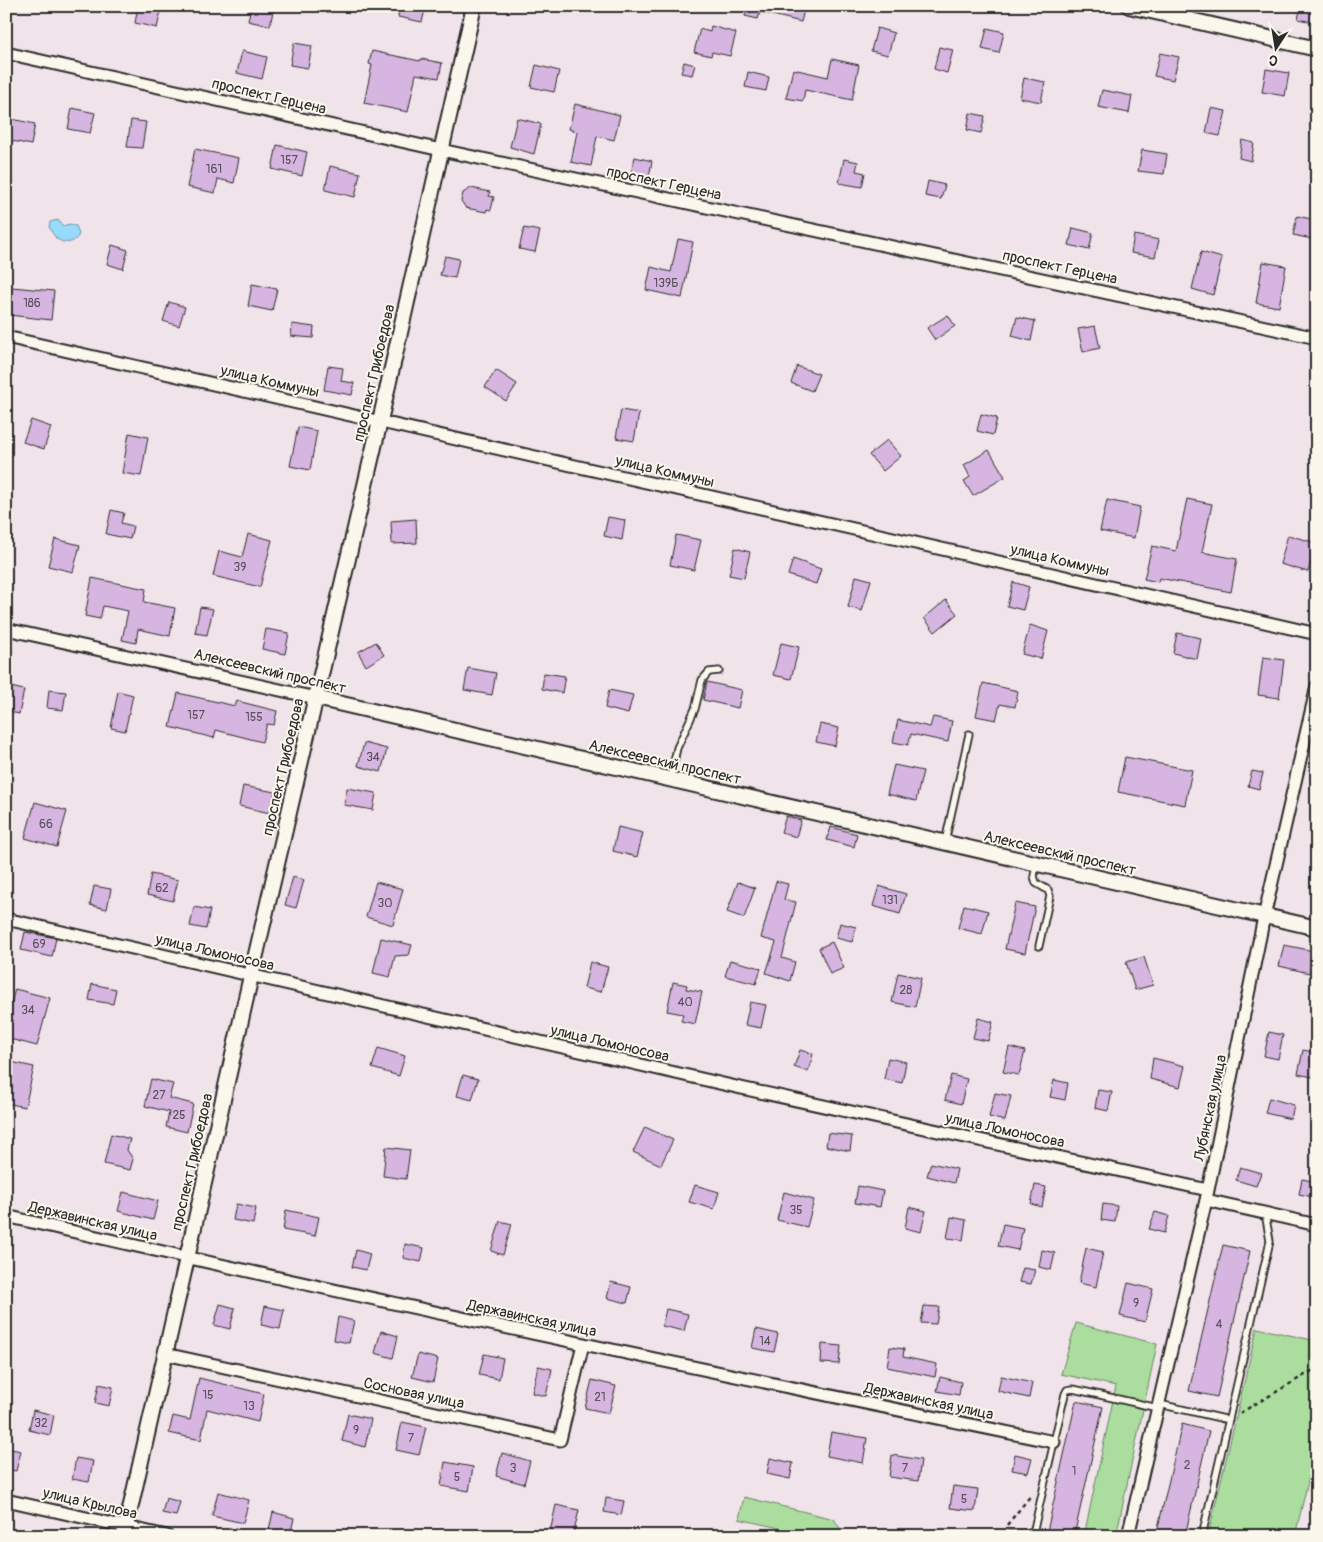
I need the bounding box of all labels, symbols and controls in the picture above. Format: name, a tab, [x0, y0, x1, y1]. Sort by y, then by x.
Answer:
north arrow	[1250, 22, 1300, 72]
text: С	[1267, 51, 1279, 69]
street label: проспект Герцена	[210, 74, 328, 119]
house number: 157	[280, 153, 298, 168]
house number: 161	[206, 162, 222, 177]
street label: проспект Герцена	[605, 162, 723, 205]
street label: проспект Герцена	[1001, 246, 1119, 289]
house number: 139Б	[654, 276, 678, 291]
house number: 186	[23, 296, 41, 311]
street label: проспект Грибоедова	[349, 303, 400, 444]
street label: улица Коммуны	[218, 361, 321, 402]
street label: улица Коммуны	[613, 451, 716, 492]
street label: улица Коммуны	[1008, 540, 1111, 581]
house number: 39	[234, 560, 246, 575]
street label: Алексеевский проспект	[192, 645, 348, 698]
street label: проспект Грибоедова	[258, 697, 309, 838]
house number: 157	[187, 708, 205, 723]
house number: 155	[245, 710, 263, 725]
street label: Алексеевский проспект	[587, 736, 743, 789]
house number: 34	[366, 750, 380, 765]
house number: 66	[39, 817, 53, 832]
street label: Алексеевский проспект	[982, 827, 1138, 880]
house number: 62	[155, 881, 169, 896]
house number: 131	[882, 893, 898, 908]
house number: 30	[378, 896, 392, 911]
street label: улица Ломоносова	[153, 929, 276, 975]
house number: 69	[32, 937, 46, 952]
house number: 28	[900, 983, 912, 998]
house number: 40	[677, 995, 693, 1010]
house number: 34	[21, 1003, 35, 1018]
street label: улица Ломоносова	[548, 1020, 671, 1066]
street label: Лубянская улица	[1190, 1053, 1231, 1164]
house number: 27	[152, 1088, 166, 1103]
street label: проспект Грибоедова	[167, 1092, 218, 1233]
house number: 25	[172, 1108, 186, 1123]
street label: улица Ломоносова	[943, 1108, 1066, 1152]
street label: Державинская улица	[26, 1197, 159, 1246]
house number: 35	[789, 1203, 803, 1218]
street label: Державинская улица	[465, 1295, 598, 1341]
house number: 9	[1133, 1296, 1139, 1311]
house number: 4	[1216, 1317, 1223, 1332]
house number: 14	[759, 1334, 771, 1349]
street label: Сосновая улица	[362, 1374, 466, 1413]
street label: Державинская улица	[862, 1378, 995, 1424]
house number: 15	[202, 1388, 214, 1403]
house number: 21	[594, 1390, 606, 1405]
house number: 13	[243, 1399, 255, 1414]
house number: 32	[34, 1416, 48, 1431]
house number: 9	[353, 1423, 359, 1438]
house number: 7	[408, 1431, 415, 1446]
house number: 2	[1184, 1458, 1191, 1473]
house number: 3	[510, 1461, 517, 1476]
house number: 7	[902, 1461, 909, 1476]
house number: 1	[1072, 1464, 1076, 1479]
house number: 5	[454, 1470, 460, 1485]
street label: улица Крылова	[40, 1483, 139, 1524]
house number: 5	[961, 1492, 967, 1507]

